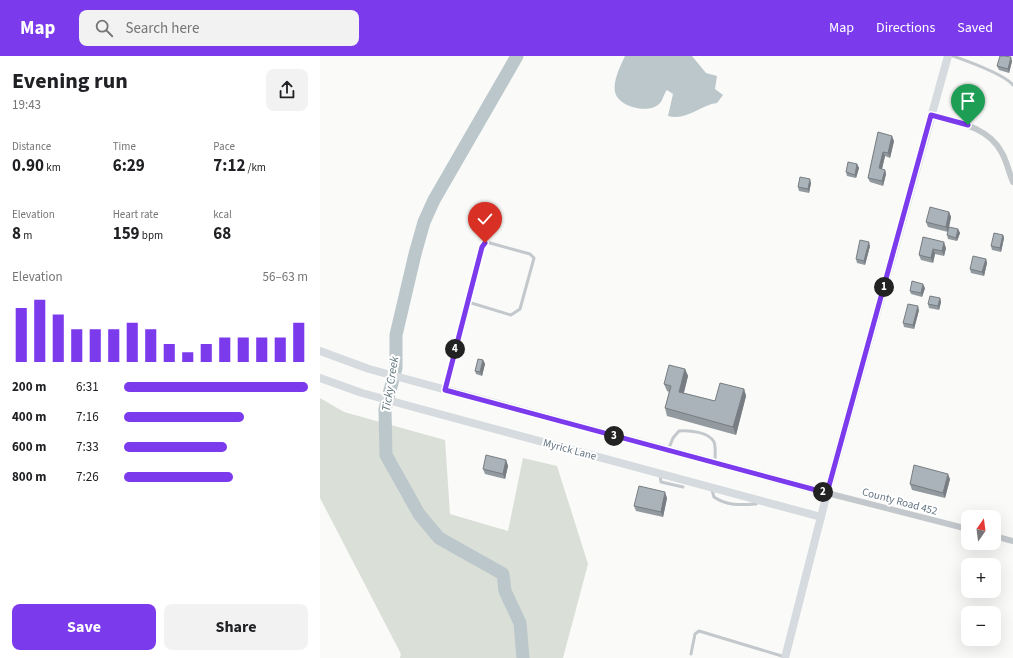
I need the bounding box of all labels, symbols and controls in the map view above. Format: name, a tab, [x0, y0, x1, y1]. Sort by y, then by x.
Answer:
search box	[79, 10, 359, 46]
text: Map	[20, 15, 55, 42]
icon: search	[93, 17, 115, 39]
text: Search here	[125, 18, 199, 39]
text: Map	[829, 18, 854, 38]
text: Directions	[876, 18, 935, 38]
text: Saved	[957, 18, 993, 38]
text: Evening run	[12, 65, 128, 97]
button: share	[266, 69, 308, 111]
pin	[951, 84, 985, 125]
icon: arrive	[957, 90, 979, 112]
text: 19:43	[12, 96, 41, 114]
text: Distance	[12, 139, 51, 154]
text: Time	[113, 139, 136, 154]
text: Pace	[213, 139, 235, 154]
text: 0.90	[12, 154, 44, 178]
text: 6:29	[113, 154, 145, 178]
text: 7:12	[213, 154, 245, 178]
text: km	[44, 160, 61, 175]
text: /km	[245, 160, 266, 175]
pin	[468, 202, 502, 243]
text: Elevation	[12, 207, 55, 222]
text: Heart rate	[113, 207, 158, 222]
text: kcal	[213, 207, 232, 222]
icon: check	[474, 208, 496, 230]
text: 8	[12, 222, 21, 246]
text: 159	[113, 222, 140, 246]
text: 68	[213, 222, 231, 246]
text: m	[21, 228, 32, 243]
text: bpm	[140, 228, 163, 243]
text: Elevation	[12, 268, 63, 286]
text: 56–63 m	[263, 268, 308, 286]
pin: 1	[874, 277, 894, 297]
text: 1	[881, 279, 887, 294]
pin: 4	[445, 339, 465, 359]
text: 4	[452, 341, 458, 356]
water label: Ticky Creek	[378, 355, 403, 413]
text: 200 m	[12, 378, 46, 396]
text: 6:31	[76, 378, 99, 396]
text: 400 m	[12, 408, 46, 426]
text: 7:16	[76, 408, 99, 426]
pin: 3	[604, 426, 624, 446]
text: 3	[611, 428, 617, 443]
street label: Myrick Lane	[542, 435, 599, 464]
text: 600 m	[12, 438, 46, 456]
text: 7:33	[76, 438, 99, 456]
text: 800 m	[12, 468, 46, 486]
text: 7:26	[76, 468, 99, 486]
pin: 2	[813, 482, 833, 502]
text: 2	[820, 484, 826, 499]
street label: County Road 452	[860, 484, 939, 519]
north arrow	[961, 510, 1001, 550]
map controls	[961, 510, 1001, 646]
button: +	[961, 558, 1001, 598]
button: Save	[12, 604, 156, 650]
button: Share	[164, 604, 308, 650]
button: −	[961, 606, 1001, 646]

